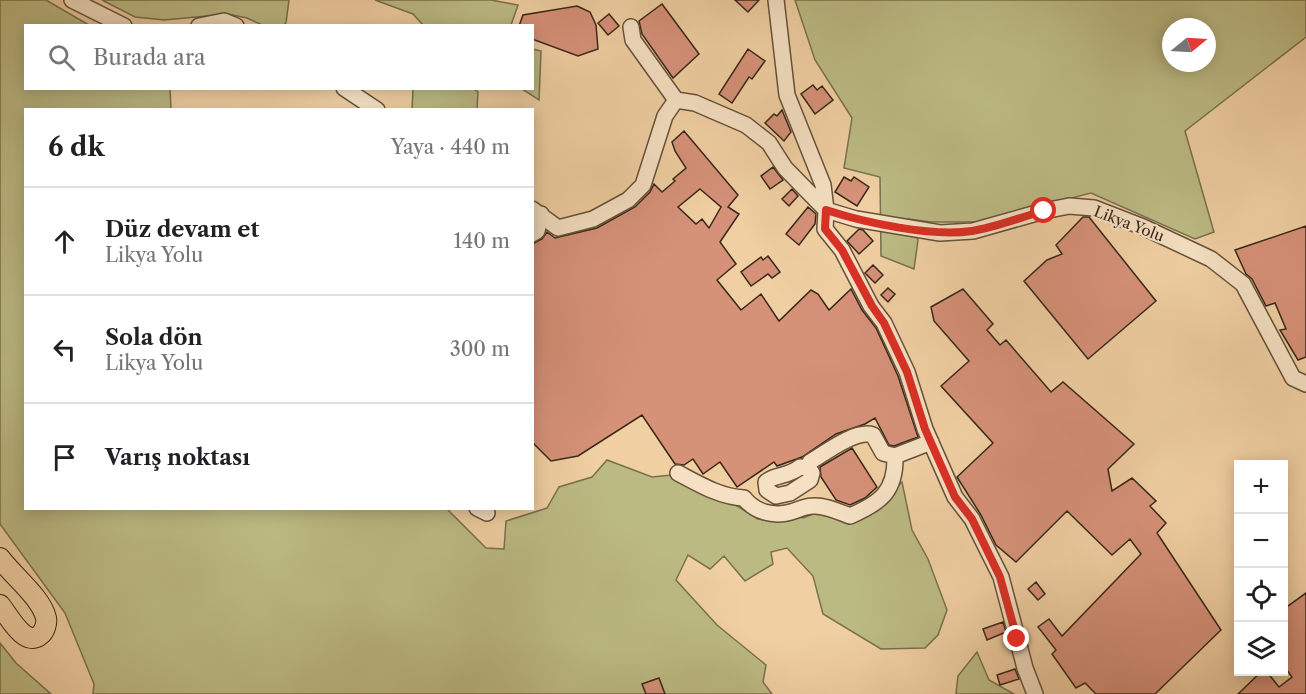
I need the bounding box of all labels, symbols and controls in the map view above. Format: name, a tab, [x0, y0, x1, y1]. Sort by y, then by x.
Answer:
north arrow	[1162, 18, 1216, 72]
search box	[24, 24, 534, 90]
icon: search	[45, 41, 78, 74]
text: Burada ara	[93, 44, 206, 71]
text: 6 dk	[48, 131, 105, 163]
text: Yaya · 440 m	[391, 135, 510, 159]
route start	[1030, 197, 1056, 223]
street label: Likya Yolu	[1091, 201, 1167, 246]
text: Düz devam et	[105, 216, 259, 243]
icon: ahead	[48, 225, 81, 258]
text: 140 m	[453, 229, 510, 253]
text: Likya Yolu	[105, 243, 203, 267]
text: Sola dön	[105, 324, 203, 351]
icon: left	[48, 333, 81, 366]
text: 300 m	[450, 337, 510, 361]
text: Likya Yolu	[105, 351, 203, 375]
icon: arrive	[48, 441, 81, 474]
text: Varış noktası	[105, 444, 250, 471]
map controls	[1234, 460, 1288, 676]
button: +	[1234, 460, 1288, 514]
button: −	[1234, 514, 1288, 568]
button: locate	[1234, 568, 1288, 622]
button: layers	[1234, 622, 1288, 676]
route end	[1003, 625, 1029, 651]

